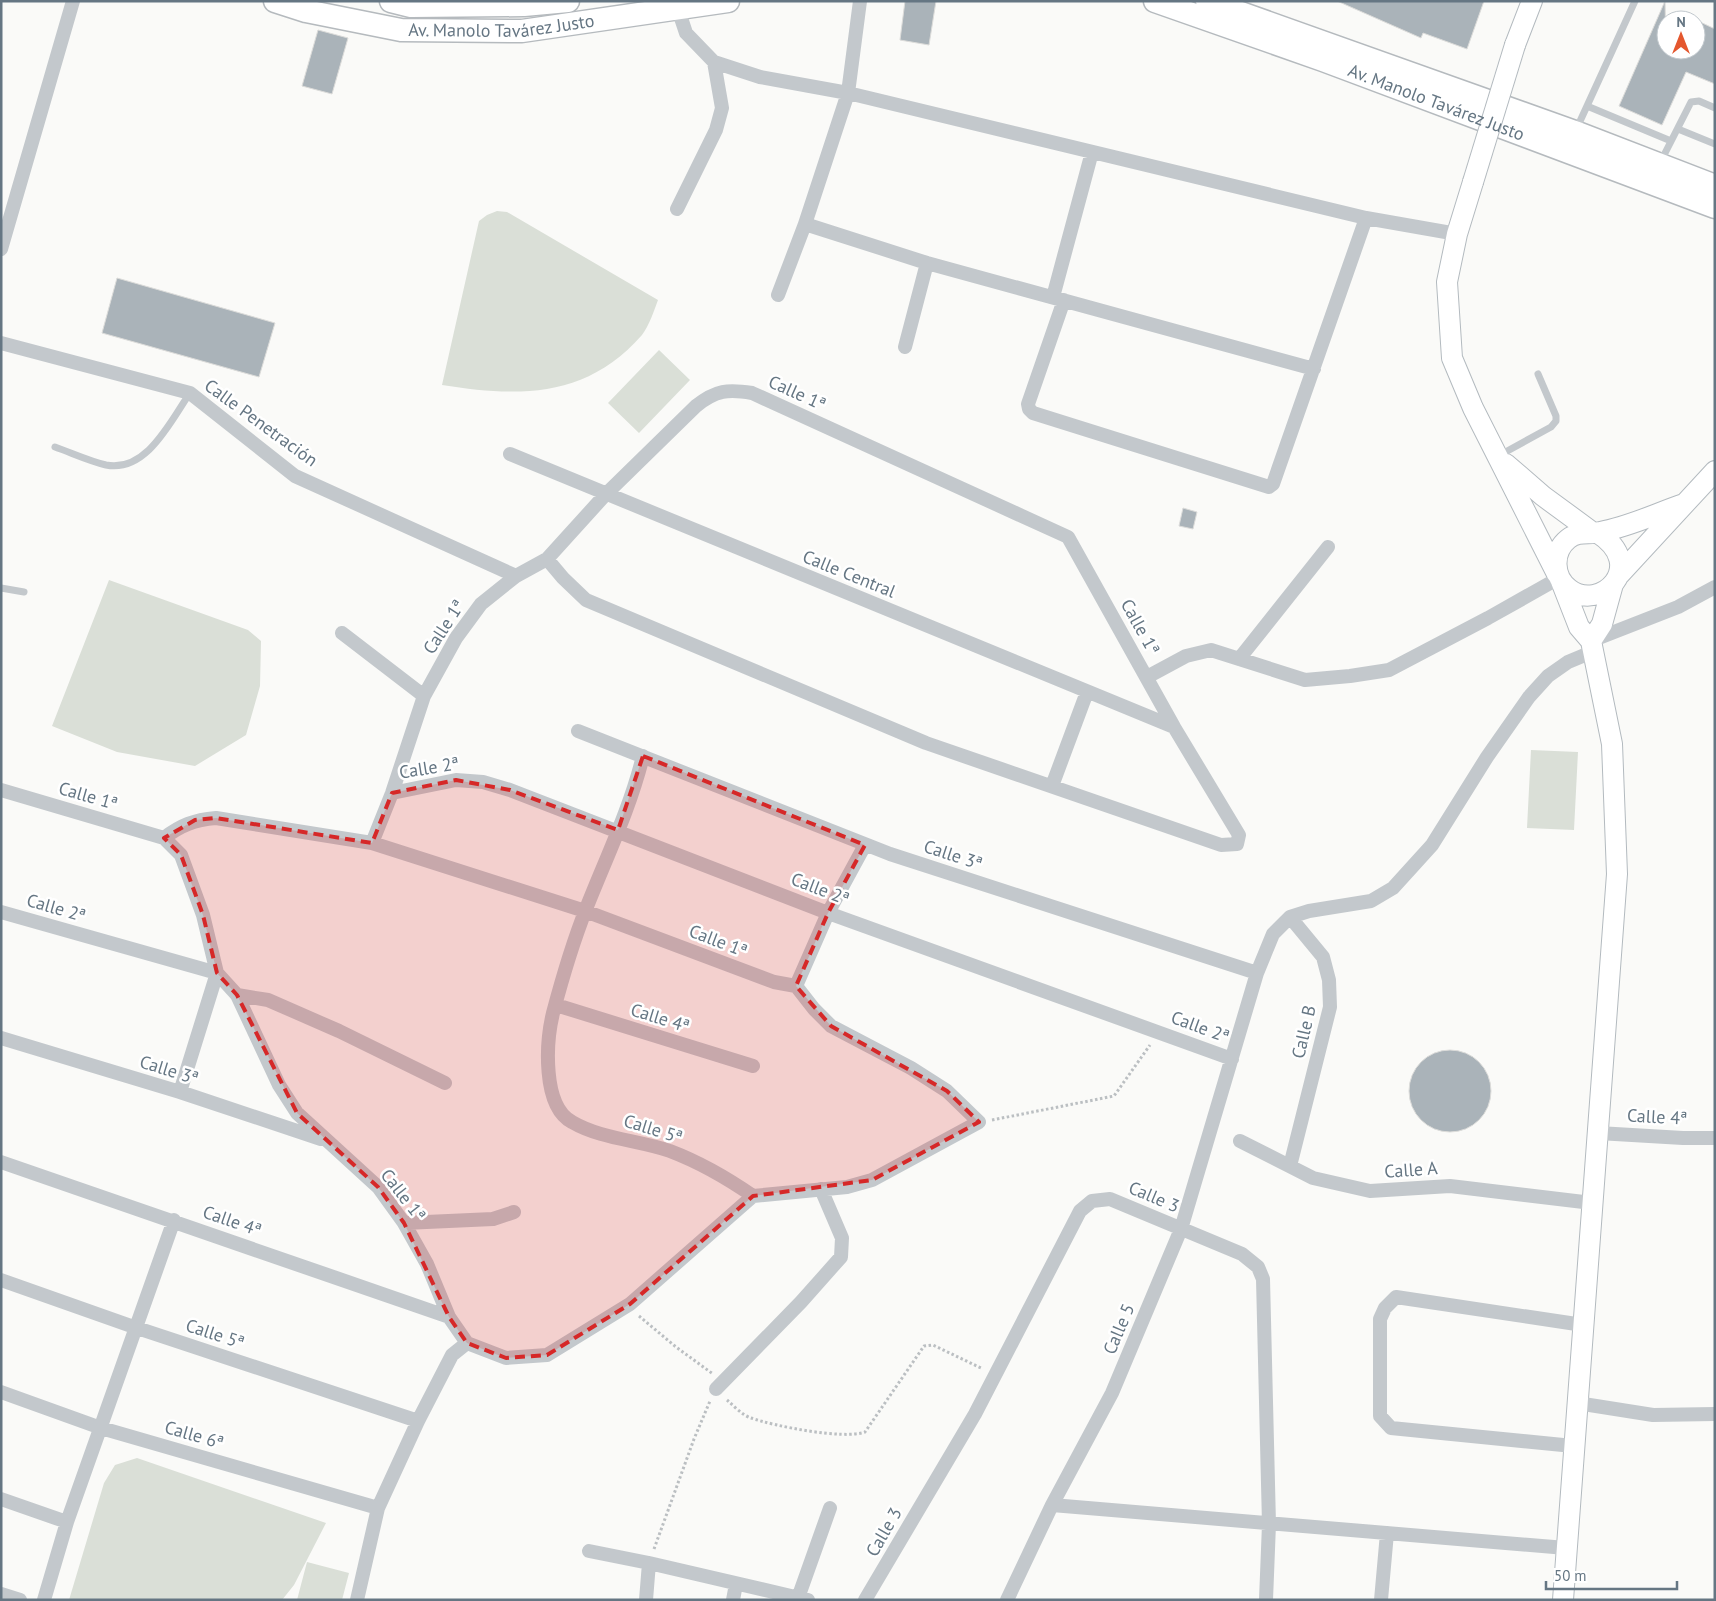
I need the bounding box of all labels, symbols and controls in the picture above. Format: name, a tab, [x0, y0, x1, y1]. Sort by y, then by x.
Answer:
street label: Av. Manolo Tavárez Justo	[408, 9, 596, 42]
north arrow	[1656, 10, 1706, 60]
text: N	[1676, 13, 1686, 31]
street label: Av. Manolo Tavárez Justo	[1345, 58, 1528, 146]
street label: Calle 1ª	[765, 370, 829, 415]
street label: Calle Penetración	[200, 374, 322, 471]
street label: Calle Central	[799, 544, 900, 603]
street label: Calle 1ª	[418, 595, 470, 658]
street label: Calle 1ª	[1116, 595, 1165, 659]
street label: Calle 2ª	[397, 751, 460, 784]
street label: Calle 1ª	[56, 776, 120, 815]
street label: Calle 3ª	[921, 834, 985, 875]
street label: Calle 2ª	[788, 867, 852, 910]
street label: Calle 2ª	[24, 888, 88, 927]
street label: Calle 1ª	[686, 919, 750, 962]
street label: Calle 4ª	[628, 998, 692, 1037]
street label: Calle B	[1286, 1003, 1321, 1061]
street label: Calle 2ª	[1168, 1005, 1232, 1048]
street label: Calle 3ª	[137, 1050, 201, 1089]
street label: Calle 4ª	[1626, 1103, 1688, 1130]
street label: Calle 5ª	[621, 1109, 685, 1148]
street label: Calle A	[1384, 1156, 1439, 1183]
street label: Calle 1ª	[376, 1164, 431, 1225]
street label: Calle 3	[1125, 1176, 1183, 1218]
street label: Calle 4ª	[200, 1200, 264, 1241]
street label: Calle 5	[1098, 1300, 1140, 1358]
street label: Calle 5ª	[183, 1313, 247, 1354]
street label: Calle 6ª	[162, 1415, 226, 1454]
street label: Calle 3	[860, 1503, 907, 1561]
scale bar	[1546, 1558, 1677, 1590]
text: 50 m	[1554, 1566, 1587, 1585]

